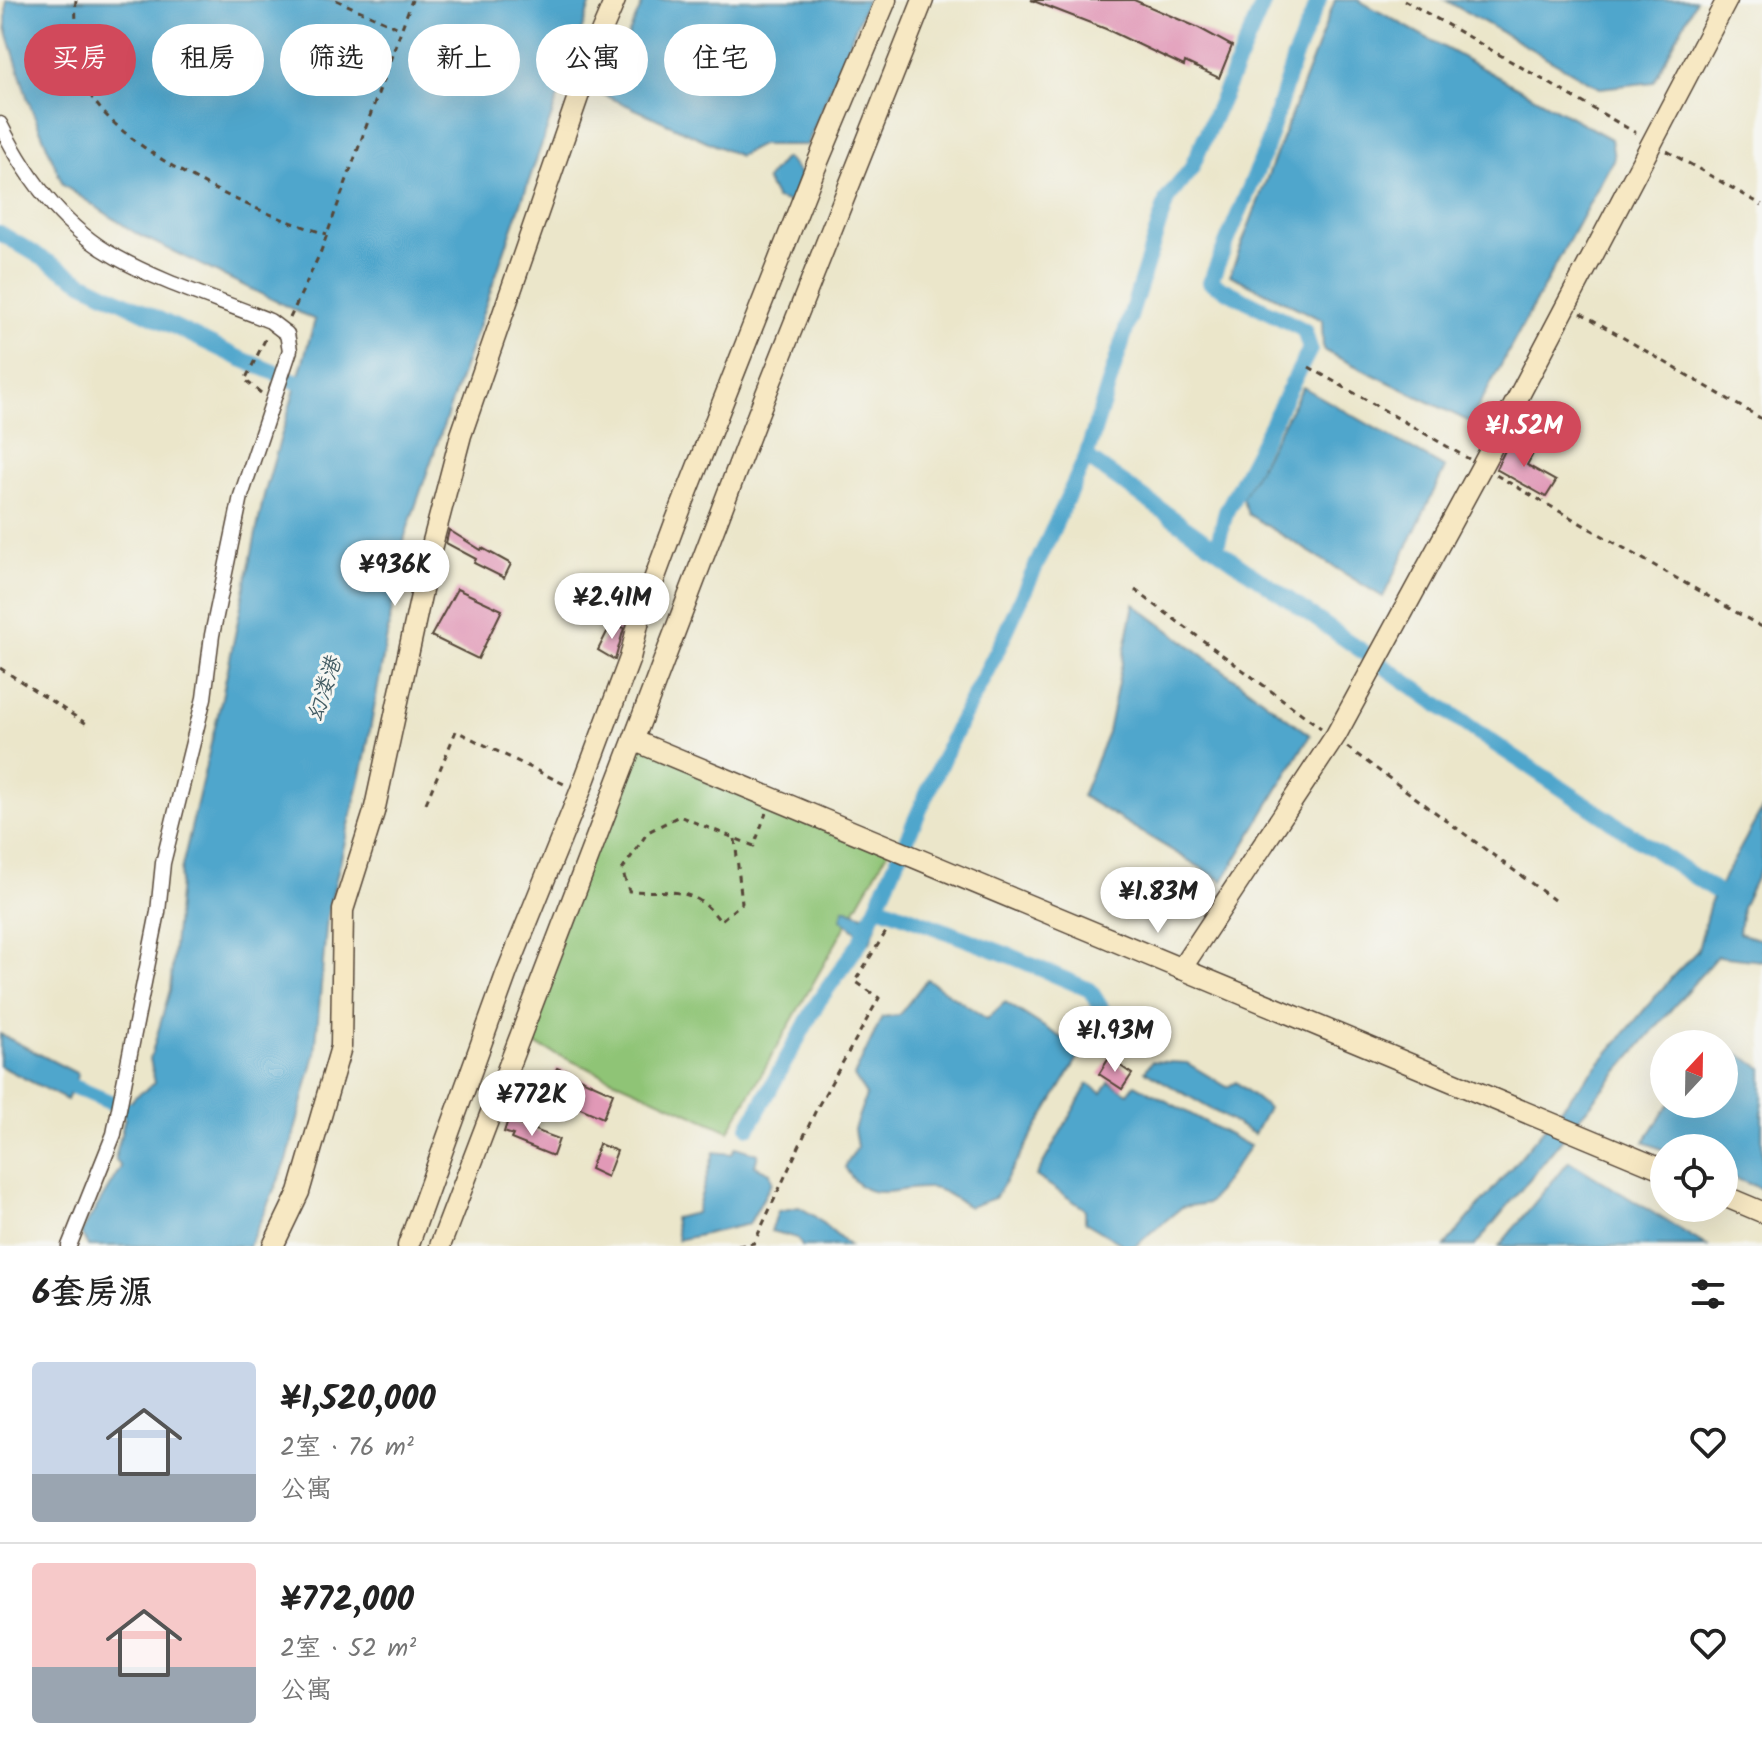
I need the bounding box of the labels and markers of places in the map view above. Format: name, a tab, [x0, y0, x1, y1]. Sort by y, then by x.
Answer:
pin: ¥1.52M	[1459, 401, 1589, 469]
pin: ¥936K	[339, 540, 451, 608]
pin: ¥2.41M	[547, 573, 677, 641]
pin: ¥1.83M	[1093, 867, 1223, 935]
pin: ¥1.93M	[1050, 1006, 1180, 1074]
pin: ¥772K	[476, 1070, 588, 1138]

